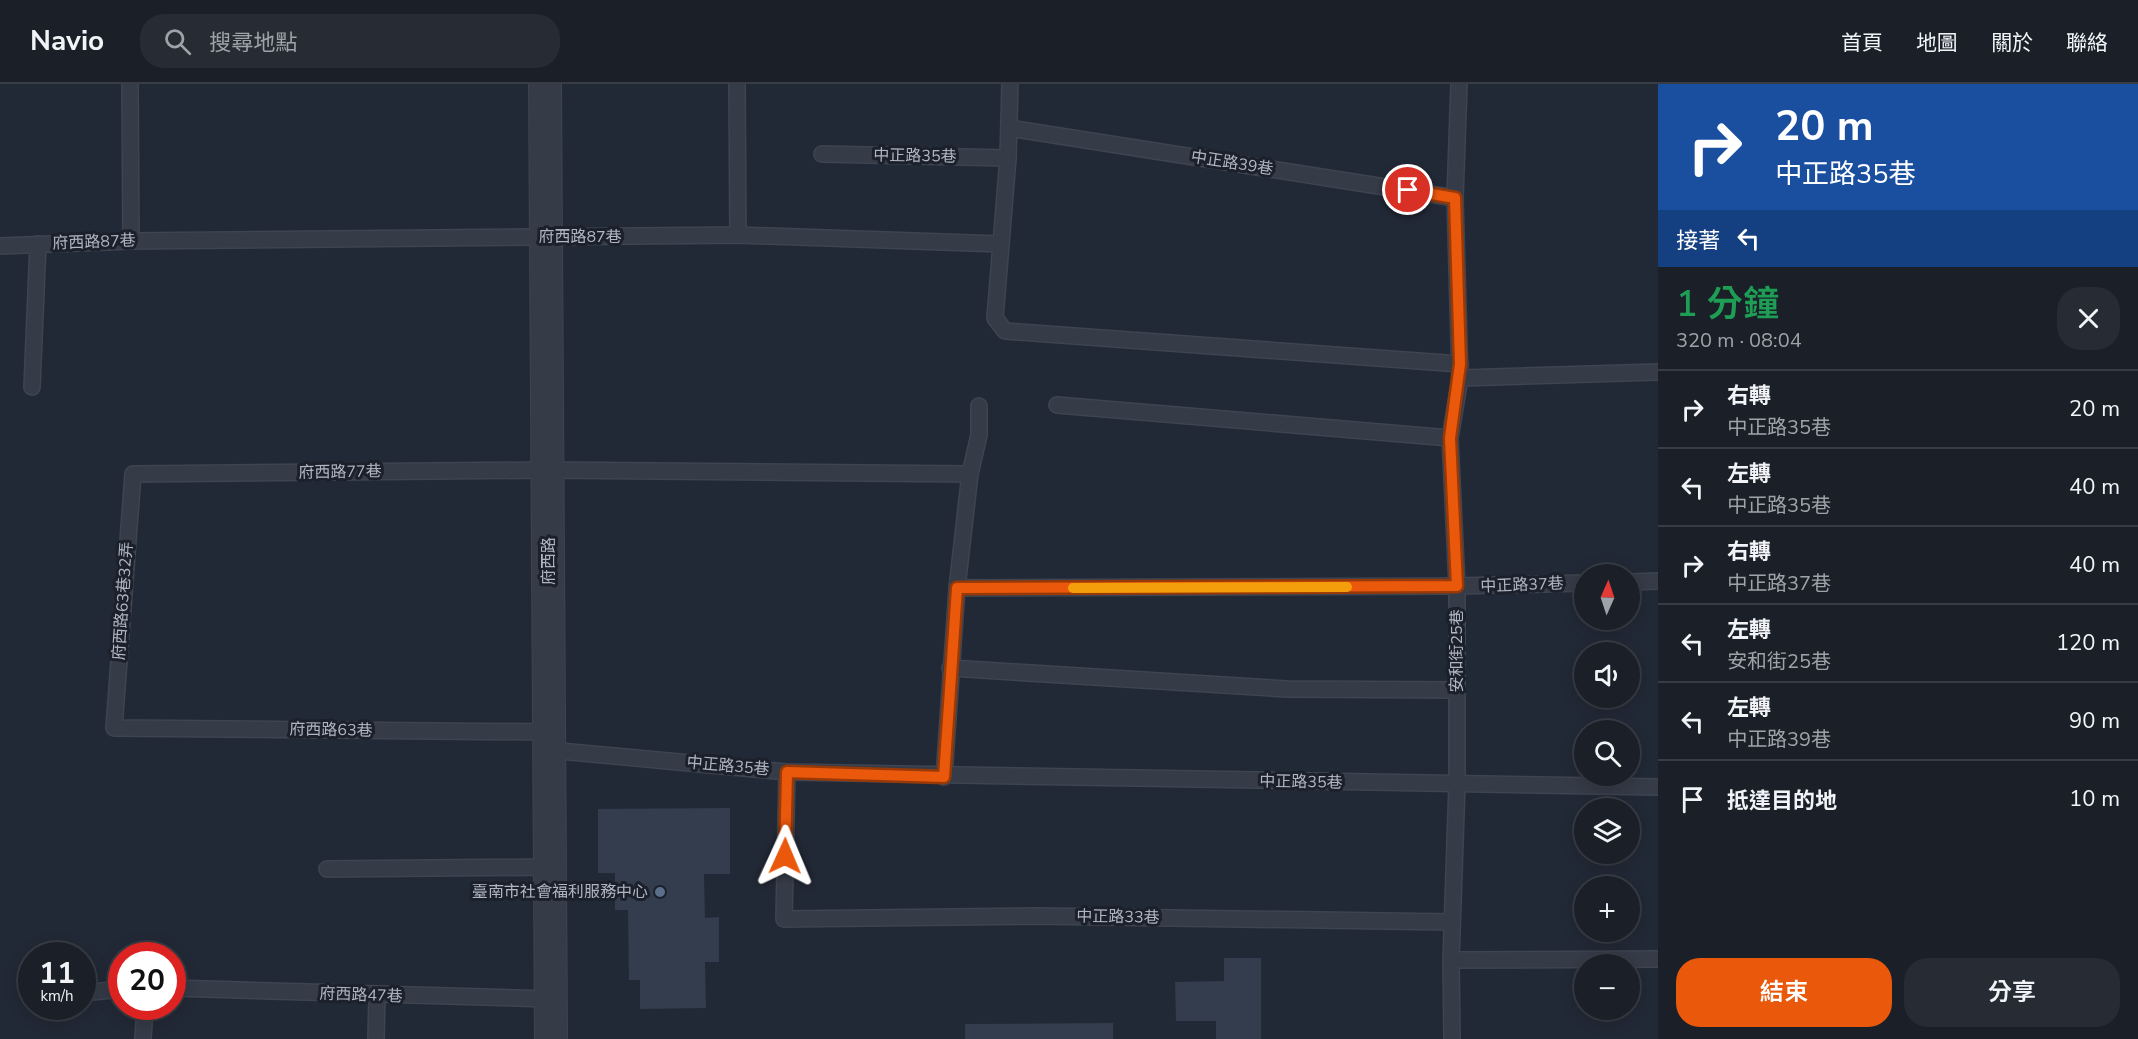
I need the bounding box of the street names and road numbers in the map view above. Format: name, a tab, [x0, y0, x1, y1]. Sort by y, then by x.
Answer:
street label: 中正路35巷	[873, 144, 957, 168]
street label: 中正路39巷	[1189, 146, 1275, 180]
street label: 府西路87巷	[538, 226, 622, 248]
street label: 府西路87巷	[52, 230, 136, 254]
street label: 府西路77巷	[298, 460, 382, 484]
street label: 府西路	[538, 537, 560, 585]
street label: 府西路63巷32弄	[108, 541, 138, 661]
street label: 中正路37巷	[1480, 573, 1564, 597]
street label: 安和街25巷	[1446, 609, 1468, 693]
street label: 府西路63巷	[289, 718, 373, 742]
street label: 中正路35巷	[686, 751, 770, 781]
street label: 中正路35巷	[1259, 770, 1343, 794]
street label: 中正路33巷	[1076, 905, 1160, 929]
street label: 府西路47巷	[319, 983, 403, 1007]

